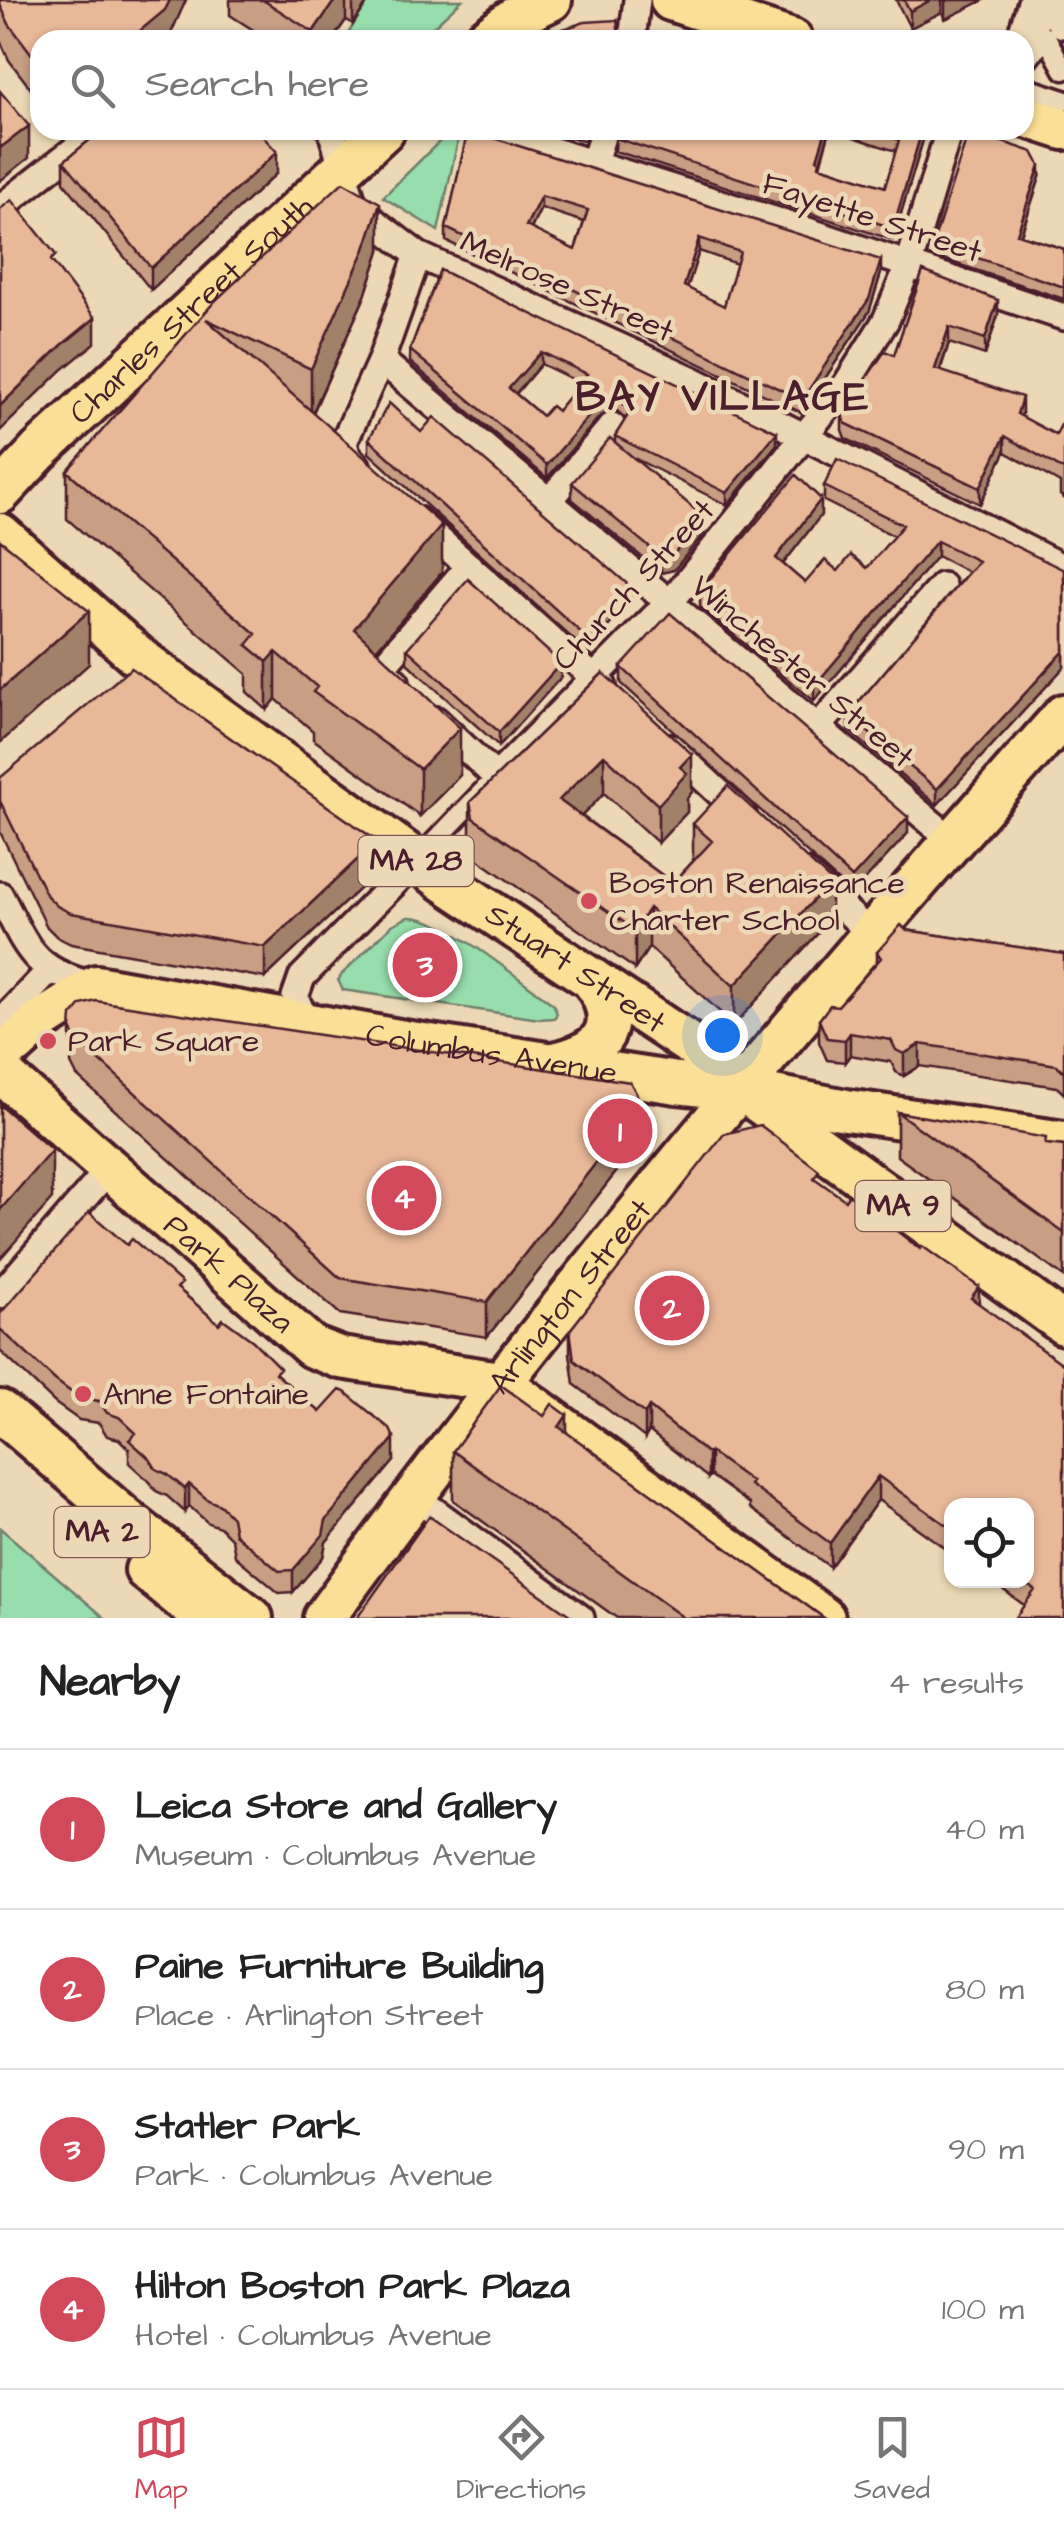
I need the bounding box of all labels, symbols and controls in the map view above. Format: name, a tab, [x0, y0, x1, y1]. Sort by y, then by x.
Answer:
search box	[30, 30, 1034, 140]
icon: search	[65, 58, 120, 113]
text: Search here	[145, 59, 369, 111]
street label: Fayette Street	[757, 161, 987, 275]
street label: Charles Street South	[59, 184, 323, 435]
street label: Melrose Street	[453, 220, 681, 354]
district label: BAY VILLAGE	[575, 369, 871, 427]
street label: Church Street	[543, 489, 726, 681]
street label: Winchester Street	[680, 565, 924, 779]
road number: MA 28	[358, 836, 474, 886]
place label: Boston Renaissance Charter School	[609, 861, 905, 943]
marker: Boston Renaissance Charter School	[578, 890, 600, 912]
street label: Stuart Street	[477, 892, 675, 1045]
pin: 3	[392, 928, 458, 1002]
your location	[697, 1010, 748, 1061]
street label: Columbus Avenue	[362, 1012, 620, 1096]
place label: Park Square	[68, 1019, 259, 1064]
marker: Park Square	[37, 1030, 59, 1052]
pin: 1	[588, 1094, 652, 1168]
pin: 4	[372, 1160, 436, 1236]
road number: MA 9	[856, 1181, 950, 1231]
street label: Arlington Street	[478, 1189, 662, 1404]
street label: Park Plaza	[154, 1204, 304, 1344]
pin: 2	[640, 1270, 704, 1346]
place label: Anne Fontaine	[103, 1372, 309, 1417]
marker: Anne Fontaine	[72, 1383, 94, 1405]
map controls	[944, 1498, 1034, 1588]
button: locate	[944, 1498, 1034, 1588]
road number: MA 2	[54, 1507, 150, 1557]
text: Nearby	[40, 1654, 180, 1712]
text: 4 results	[888, 1661, 1024, 1706]
text: Leica Store and Gallery	[135, 1781, 557, 1833]
text: 1	[70, 1807, 75, 1852]
text: 40 m	[944, 1807, 1024, 1852]
text: Museum · Columbus Avenue	[135, 1833, 536, 1878]
text: Paine Furniture Building	[135, 1941, 544, 1993]
text: 2	[63, 1967, 82, 2012]
text: 80 m	[945, 1967, 1024, 2012]
text: Place · Arlington Street	[135, 1993, 483, 2038]
text: Statler Park	[135, 2101, 360, 2153]
text: 3	[64, 2127, 81, 2172]
text: 90 m	[948, 2127, 1024, 2172]
text: Park · Columbus Avenue	[135, 2153, 493, 2198]
text: Hilton Boston Park Plaza	[135, 2261, 570, 2313]
text: 4	[62, 2287, 83, 2332]
text: 100 m	[942, 2287, 1024, 2332]
text: Hotel · Columbus Avenue	[135, 2313, 492, 2358]
tab: Map	[134, 2410, 189, 2509]
tab: Directions	[456, 2410, 586, 2509]
tab: Saved	[854, 2410, 930, 2509]

